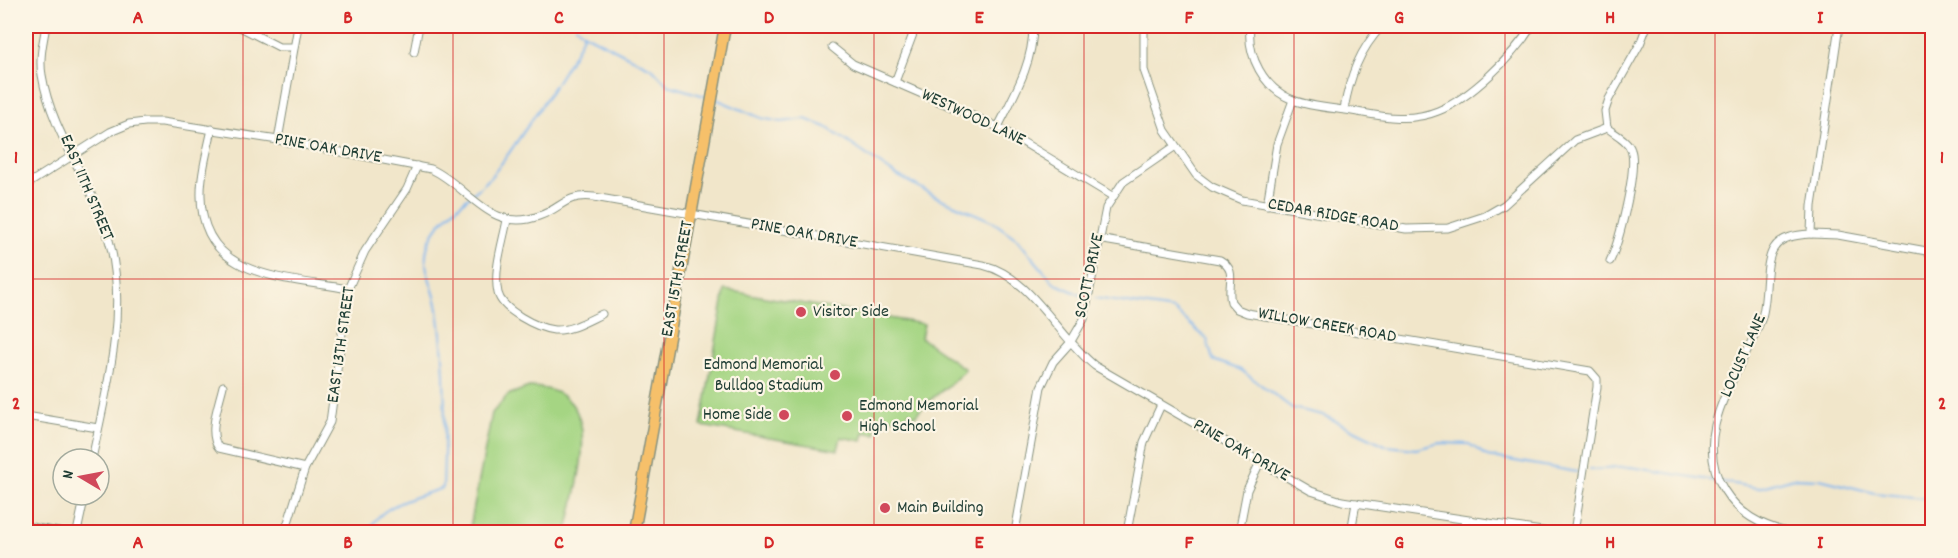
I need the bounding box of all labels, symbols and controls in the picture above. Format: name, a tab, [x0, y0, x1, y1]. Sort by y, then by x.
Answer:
text: A	[133, 5, 144, 33]
text: B	[343, 5, 353, 33]
text: C	[554, 5, 564, 33]
text: D	[764, 5, 775, 33]
text: E	[974, 5, 984, 33]
text: F	[1185, 5, 1195, 33]
text: G	[1394, 5, 1404, 33]
text: H	[1605, 5, 1615, 33]
text: I	[1817, 5, 1824, 33]
street label: WESTWOOD LANE	[917, 83, 1029, 153]
street label: PINE OAK DRIVE	[273, 127, 383, 171]
street label: EAST 11TH STREET	[52, 131, 120, 245]
text: 1	[14, 145, 18, 173]
text: 1	[1940, 145, 1944, 173]
street label: CEDAR RIDGE ROAD	[1266, 192, 1400, 240]
street label: PINE OAK DRIVE	[749, 212, 859, 256]
street label: EAST 15TH STREET	[655, 219, 701, 339]
street label: SCOTT DRIVE	[1069, 231, 1111, 321]
street label: EAST 13TH STREET	[321, 285, 363, 405]
place label: Visitor Side	[813, 300, 889, 325]
street label: WILLOW CREEK ROAD	[1256, 302, 1398, 350]
marker: Visitor Side	[794, 305, 808, 319]
street label: LOCUST LANE	[1715, 310, 1773, 402]
place label: Edmond Memorial Bulldog Stadium	[704, 353, 824, 399]
marker: Edmond Memorial Bulldog Stadium	[828, 368, 842, 382]
text: 2	[12, 391, 20, 419]
text: 2	[1938, 391, 1946, 419]
place label: Edmond Memorial High School	[859, 394, 979, 440]
place label: Home Side	[703, 403, 772, 428]
marker: Home Side	[777, 408, 791, 422]
marker: Edmond Memorial High School	[840, 409, 854, 423]
street label: PINE OAK DRIVE	[1188, 413, 1294, 489]
north arrow	[51, 447, 111, 507]
text: N	[57, 469, 81, 481]
place label: Main Building	[897, 496, 984, 521]
marker: Main Building	[878, 501, 892, 515]
text: A	[133, 530, 144, 558]
text: B	[343, 530, 353, 558]
text: C	[554, 530, 564, 558]
text: D	[764, 530, 775, 558]
text: E	[974, 530, 984, 558]
text: F	[1185, 530, 1195, 558]
text: G	[1394, 530, 1404, 558]
text: H	[1605, 530, 1615, 558]
text: I	[1817, 530, 1824, 558]

